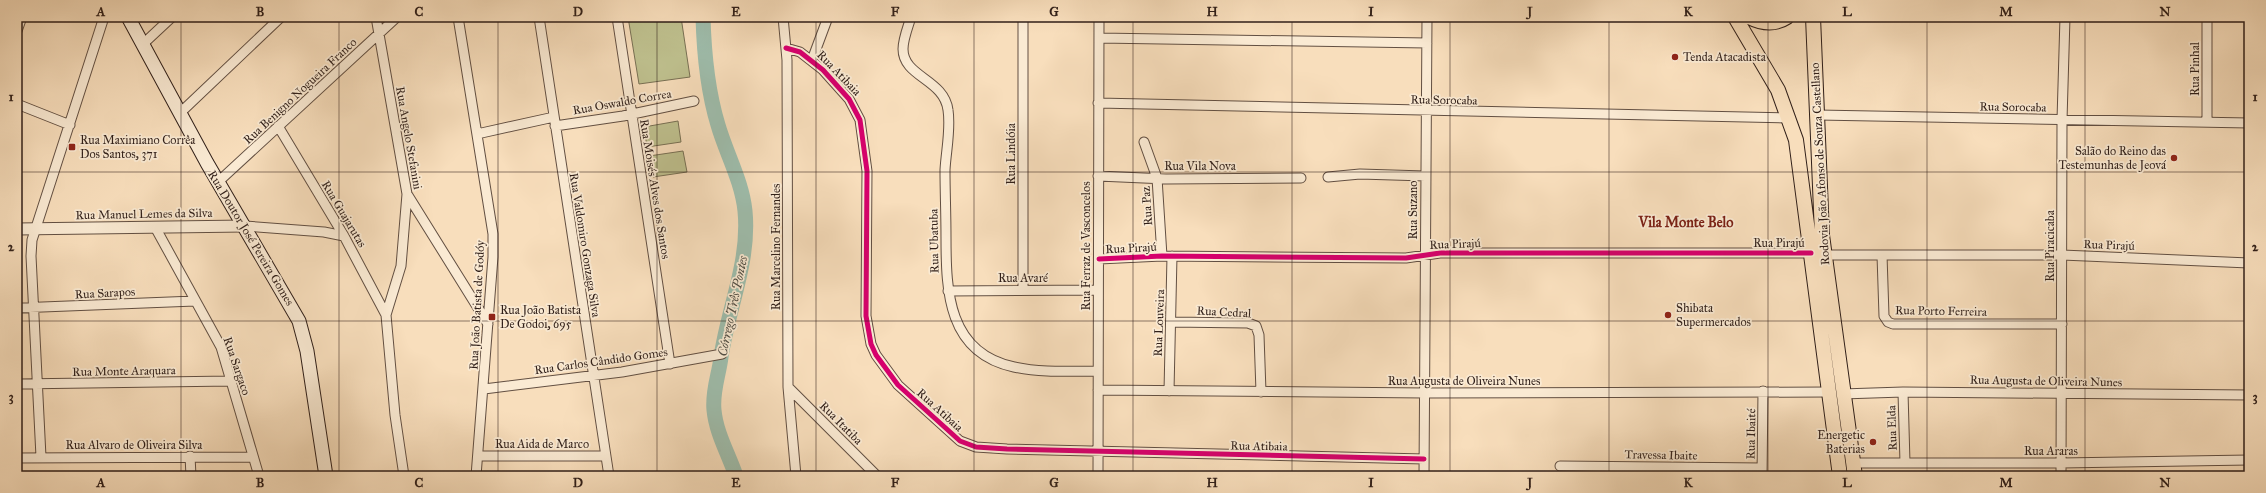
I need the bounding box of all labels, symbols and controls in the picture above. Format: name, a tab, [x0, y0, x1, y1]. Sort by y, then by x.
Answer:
text: A	[96, 4, 106, 20]
text: B	[256, 4, 265, 20]
text: C	[415, 4, 424, 20]
text: D	[573, 4, 583, 20]
text: E	[731, 4, 741, 20]
text: F	[891, 4, 900, 20]
text: G	[1049, 4, 1059, 20]
text: H	[1206, 4, 1218, 20]
text: I	[1368, 4, 1374, 20]
text: J	[1525, 4, 1533, 20]
text: K	[1683, 4, 1693, 20]
text: L	[1842, 4, 1852, 20]
text: M	[1999, 4, 2013, 20]
text: N	[2159, 4, 2171, 20]
street label: Rua Benigno Nogueira Franco	[241, 35, 360, 148]
street label: Rua Pinhal	[2188, 41, 2202, 96]
street label: Rua Atibaia	[814, 48, 865, 99]
place label: Tenda Atacadista	[1683, 50, 1767, 64]
marker: Tenda Atacadista	[1670, 52, 1680, 62]
street label: Rodovia João Afonso de Souza Castellano	[1808, 62, 1833, 266]
street label: Rua Angelo Stefanini	[392, 85, 425, 191]
street label: Rua Oswaldo Correa	[572, 86, 673, 118]
text: 1	[8, 89, 14, 105]
text: 1	[2252, 89, 2258, 105]
street label: Rua Sorocaba	[1410, 92, 1479, 108]
street label: Rua Sorocaba	[1979, 99, 2048, 115]
street label: Rua Moisés Alves dos Santos	[637, 118, 673, 260]
street label: Rua Lindóia	[1004, 122, 1018, 185]
place label: Rua Maximiano Corrêa Dos Santos, 371	[80, 133, 196, 161]
marker: Rua Maximiano Corrêa Dos Santos, 371	[67, 142, 77, 152]
place label: Salão do Reino das Testemunhas de Jeová	[2058, 144, 2167, 173]
marker: Salão do Reino das Testemunhas de Jeová	[2169, 153, 2179, 163]
street label: Rua Vila Nova	[1164, 159, 1237, 173]
street label: Rua Doutor José Pereira Gomes	[204, 168, 297, 309]
street label: Rua Valdomiro Gonzaga Silva	[566, 172, 603, 319]
street label: Rua Guajarutas	[319, 178, 369, 250]
street label: Rua Ferraz de Vasconcelos	[1079, 181, 1093, 311]
street label: Rua Suzano	[1406, 181, 1420, 239]
street label: Rua Marcelino Fernandes	[769, 184, 783, 310]
street label: Rua Paz	[1139, 185, 1155, 226]
street label: Rua Manuel Lemes da Silva	[75, 206, 214, 222]
street label: Rua Ubatuba	[926, 208, 942, 273]
street label: Rua Piracicaba	[2043, 209, 2057, 282]
district label: Vila Monte Belo	[1637, 214, 1734, 231]
street label: Rua Pirajú	[1429, 236, 1482, 252]
street label: Rua Pirajú	[1753, 236, 1805, 250]
street label: Rua Pirajú	[2083, 237, 2136, 253]
text: 2	[8, 239, 15, 255]
street label: Rua João Batista de Godóy	[467, 239, 488, 370]
text: 2	[2252, 239, 2259, 255]
street label: Rua Pirajú	[1105, 240, 1158, 256]
water label: Córrego Três Pontes	[715, 254, 751, 358]
street label: Rua Avaré	[998, 271, 1048, 285]
street label: Rua Sarapos	[74, 284, 136, 302]
street label: Rua Louveira	[1151, 288, 1167, 357]
place label: Shibata Supermercados	[1676, 301, 1751, 329]
place label: Rua João Batista De Godoi, 695	[500, 303, 582, 331]
street label: Rua Porto Ferreira	[1895, 303, 1988, 319]
street label: Rua Cedral	[1196, 304, 1252, 320]
marker: Shibata Supermercados	[1663, 310, 1673, 320]
marker: Rua João Batista De Godoi, 695	[487, 312, 497, 322]
street label: Rua Sargaco	[220, 335, 254, 397]
street label: Rua Carlos Cândido Gomes	[533, 345, 669, 377]
street label: Rua Monte Araquara	[72, 363, 177, 380]
street label: Rua Augusta de Oliveira Nunes	[1970, 373, 2122, 390]
street label: Rua Augusta de Oliveira Nunes	[1388, 374, 1540, 389]
street label: Rua Atibaia	[914, 386, 967, 435]
text: 3	[8, 389, 14, 405]
text: 3	[2252, 389, 2258, 405]
street label: Rua Itatiba	[817, 399, 866, 448]
street label: Rua Elda	[1884, 404, 1900, 451]
street label: Rua Ibaité	[1744, 408, 1758, 460]
place label: Energetic Baterias	[1817, 428, 1865, 456]
street label: Rua Aida de Marco	[495, 437, 589, 451]
marker: Energetic Baterias	[1868, 437, 1878, 447]
street label: Rua Alvaro de Oliveira Silva	[66, 438, 203, 452]
street label: Rua Atibaia	[1230, 439, 1289, 454]
street label: Rua Araras	[2024, 444, 2078, 458]
street label: Travessa Ibaite	[1624, 447, 1698, 463]
text: A	[96, 475, 106, 491]
text: B	[256, 475, 265, 491]
text: C	[415, 475, 424, 491]
text: D	[573, 475, 583, 491]
text: E	[731, 475, 741, 491]
text: F	[891, 475, 900, 491]
text: G	[1049, 475, 1059, 491]
text: H	[1206, 475, 1218, 491]
text: I	[1368, 475, 1374, 491]
text: J	[1525, 475, 1533, 491]
text: K	[1683, 475, 1693, 491]
text: L	[1842, 475, 1852, 491]
text: M	[1999, 475, 2013, 491]
text: N	[2159, 475, 2171, 491]

